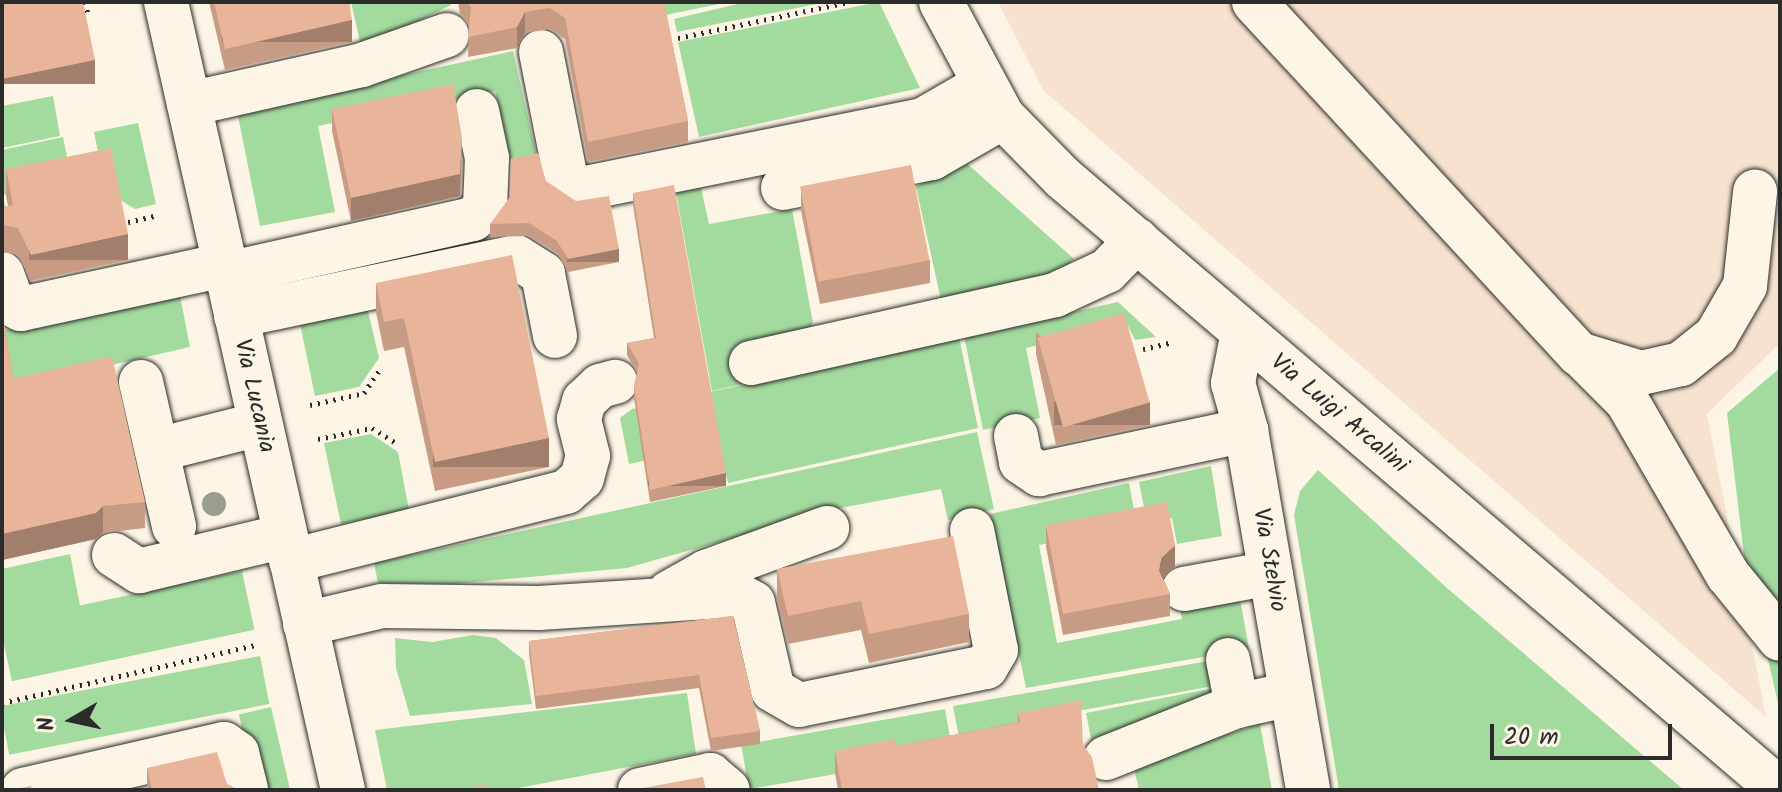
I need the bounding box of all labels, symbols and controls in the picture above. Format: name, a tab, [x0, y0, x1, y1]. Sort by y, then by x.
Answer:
street label: Via Lucania	[227, 336, 281, 456]
street label: Via Luigi Arcalini	[1264, 348, 1414, 480]
street label: Via Stelvio	[1246, 506, 1292, 614]
north arrow	[32, 680, 112, 760]
scale bar	[1494, 708, 1676, 758]
text: N	[29, 714, 66, 733]
text: 20 m	[1504, 718, 1559, 757]

